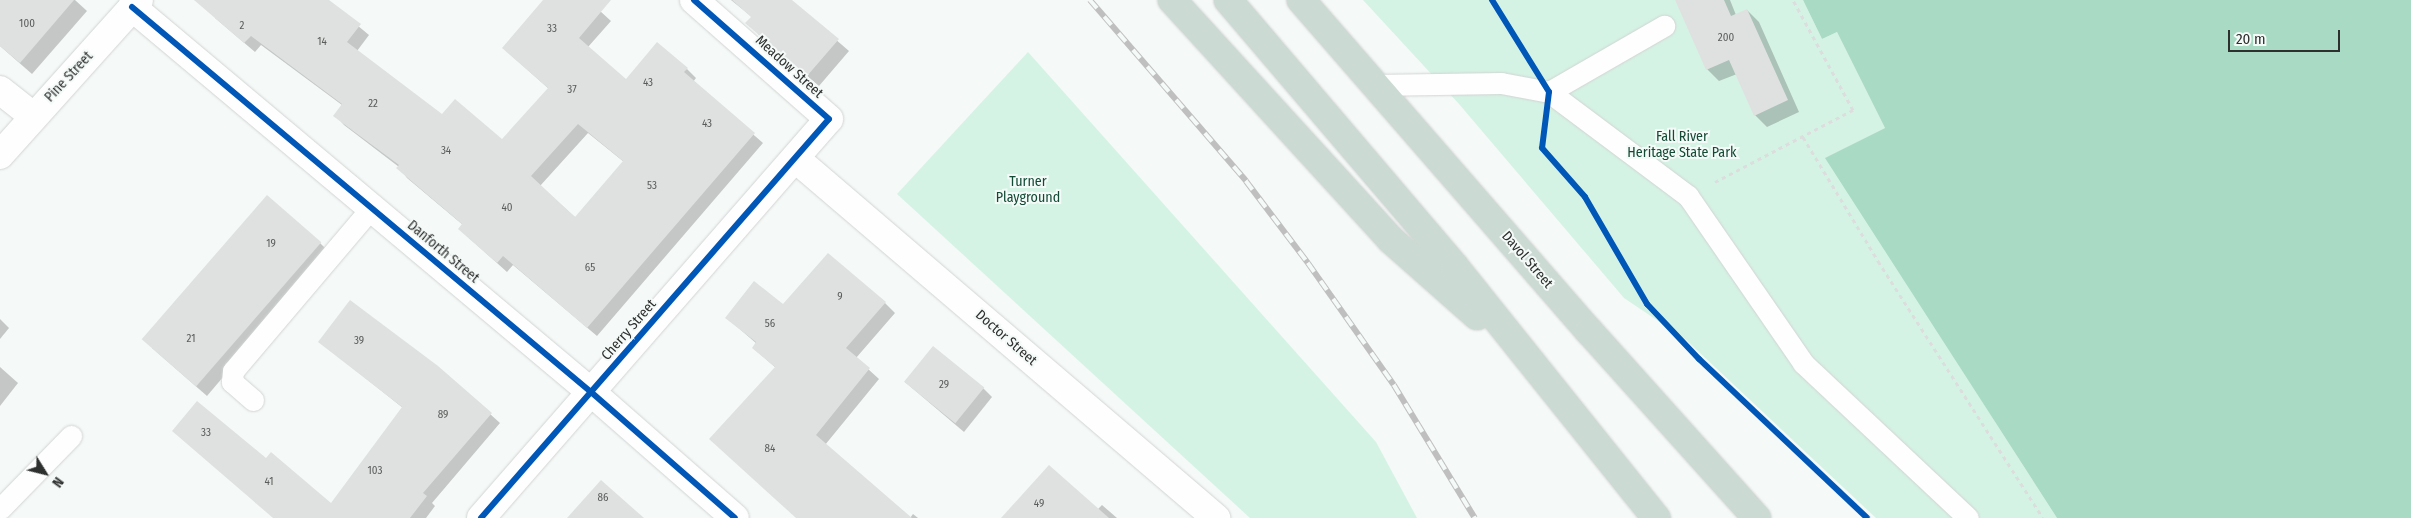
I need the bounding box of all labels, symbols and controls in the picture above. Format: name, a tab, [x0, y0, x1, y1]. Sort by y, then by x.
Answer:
house number: 100	[19, 17, 35, 31]
house number: 2	[240, 19, 244, 33]
scale bar	[2231, 20, 2344, 52]
house number: 33	[547, 22, 557, 36]
text: 20 m	[2236, 30, 2266, 48]
house number: 200	[1718, 31, 1734, 45]
street label: Meadow Street	[752, 32, 826, 102]
house number: 14	[317, 35, 327, 49]
street label: Pine Street	[41, 48, 97, 106]
house number: 43	[643, 76, 653, 90]
house number: 37	[567, 83, 577, 97]
house number: 22	[368, 97, 378, 111]
house number: 43	[702, 117, 712, 131]
park label: Fall River Heritage State Park	[1627, 129, 1737, 162]
house number: 34	[441, 144, 451, 158]
park label: Turner Playground	[996, 174, 1060, 206]
house number: 53	[647, 179, 657, 193]
house number: 40	[501, 201, 513, 215]
street label: Danforth Street	[404, 217, 482, 287]
street label: Davol Street	[1498, 228, 1556, 292]
house number: 19	[266, 237, 276, 251]
house number: 65	[585, 261, 595, 275]
house number: 9	[837, 290, 843, 304]
street label: Cherry Street	[598, 296, 660, 364]
street label: Doctor Street	[972, 307, 1040, 369]
house number: 56	[765, 317, 775, 331]
house number: 21	[187, 332, 195, 346]
house number: 39	[354, 334, 364, 348]
house number: 29	[939, 378, 949, 392]
house number: 89	[438, 408, 448, 422]
house number: 33	[201, 426, 211, 440]
house number: 84	[765, 442, 775, 456]
north arrow	[20, 448, 70, 498]
house number: 103	[368, 464, 382, 478]
text: N	[48, 474, 67, 490]
house number: 41	[264, 475, 274, 489]
house number: 86	[598, 491, 608, 505]
house number: 49	[1034, 497, 1044, 511]

